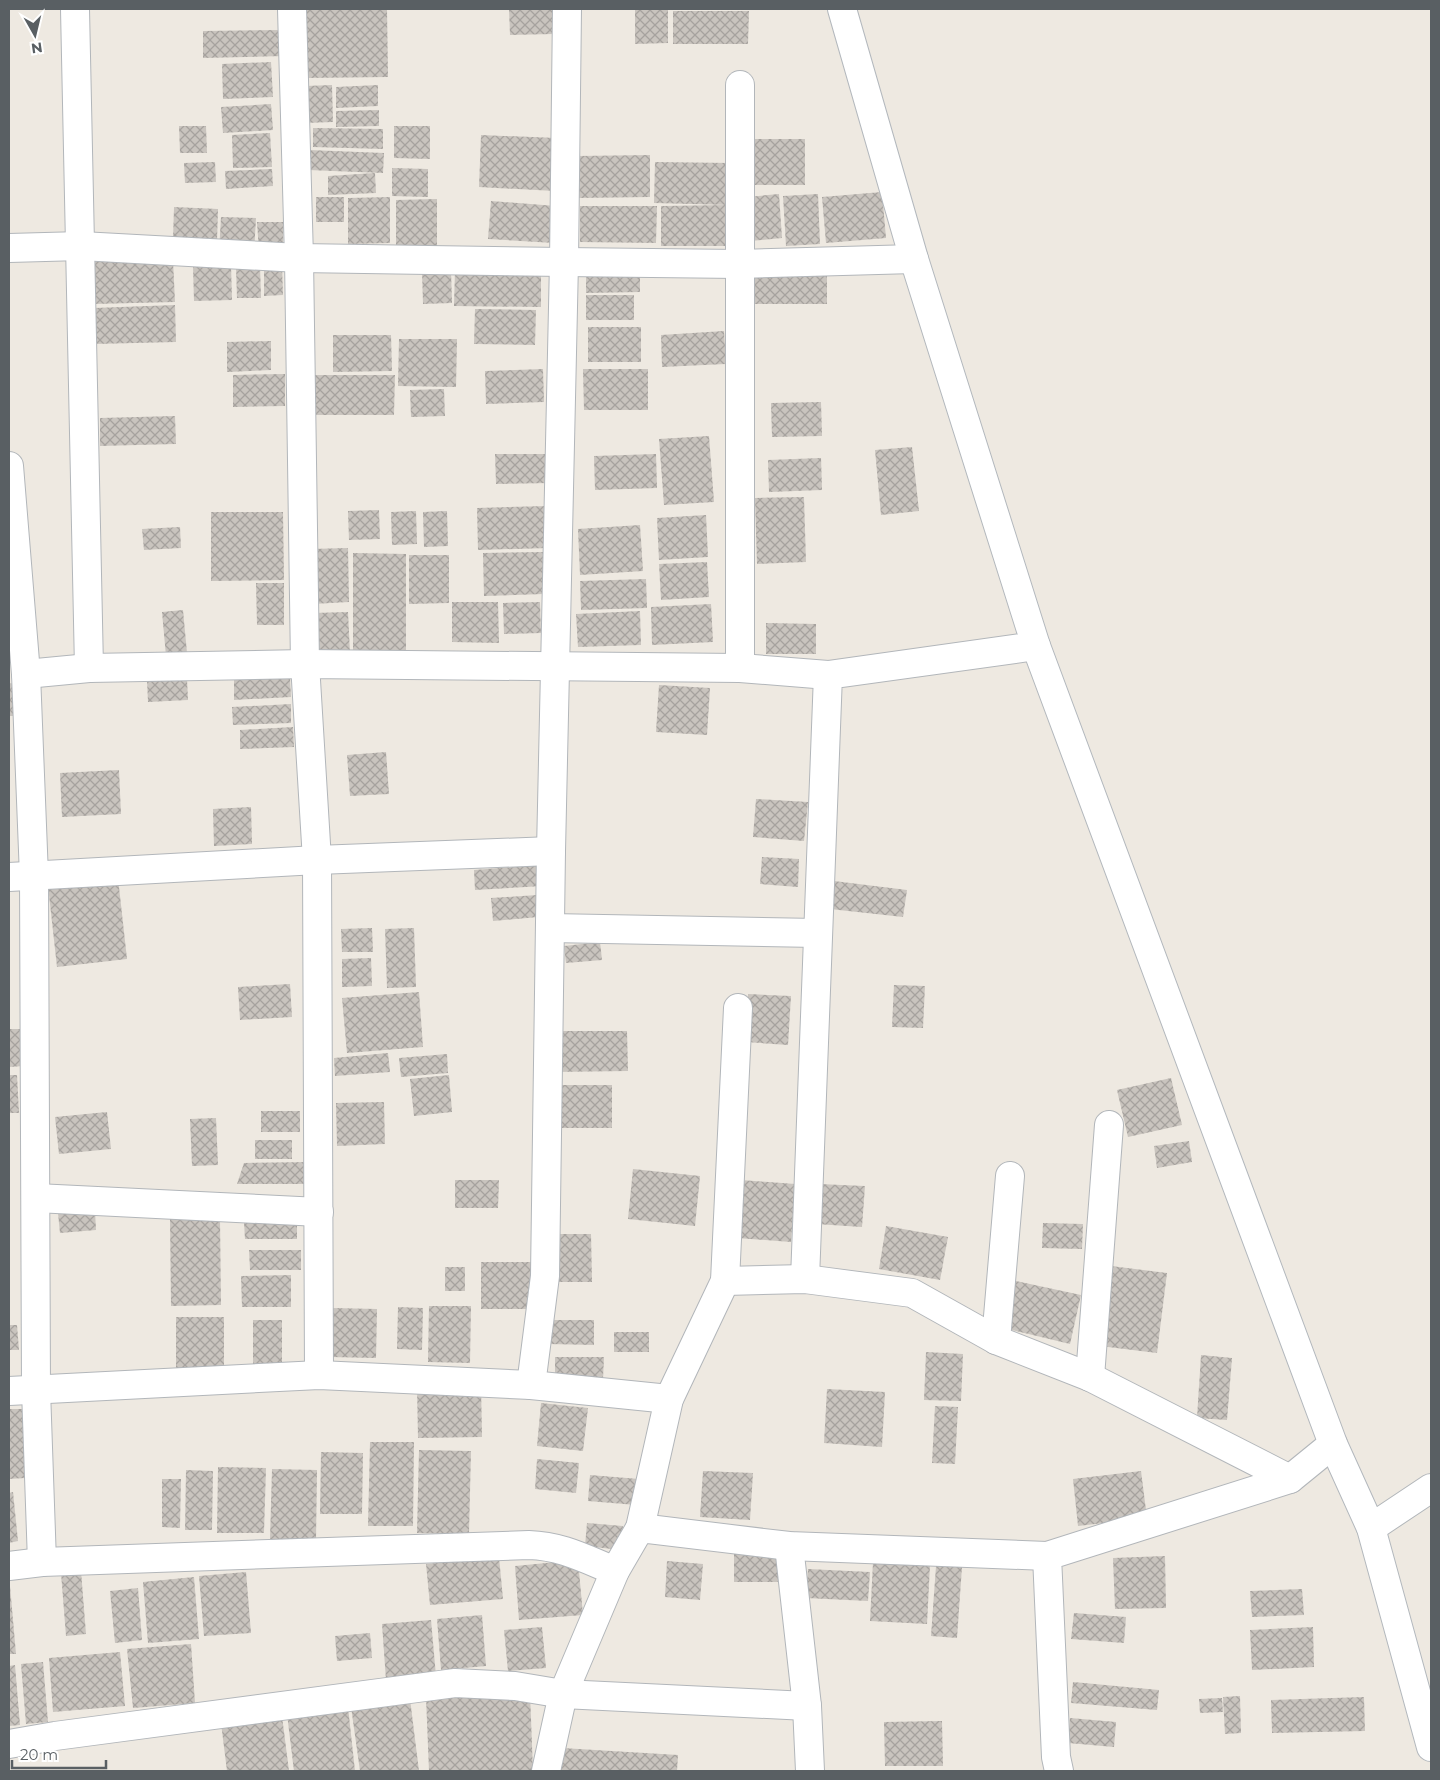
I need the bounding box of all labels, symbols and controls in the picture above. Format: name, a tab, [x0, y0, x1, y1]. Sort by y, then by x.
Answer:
north arrow	[10, 10, 60, 60]
text: N	[30, 38, 44, 58]
scale bar	[12, 1738, 106, 1770]
text: 20 m	[20, 1745, 58, 1764]

